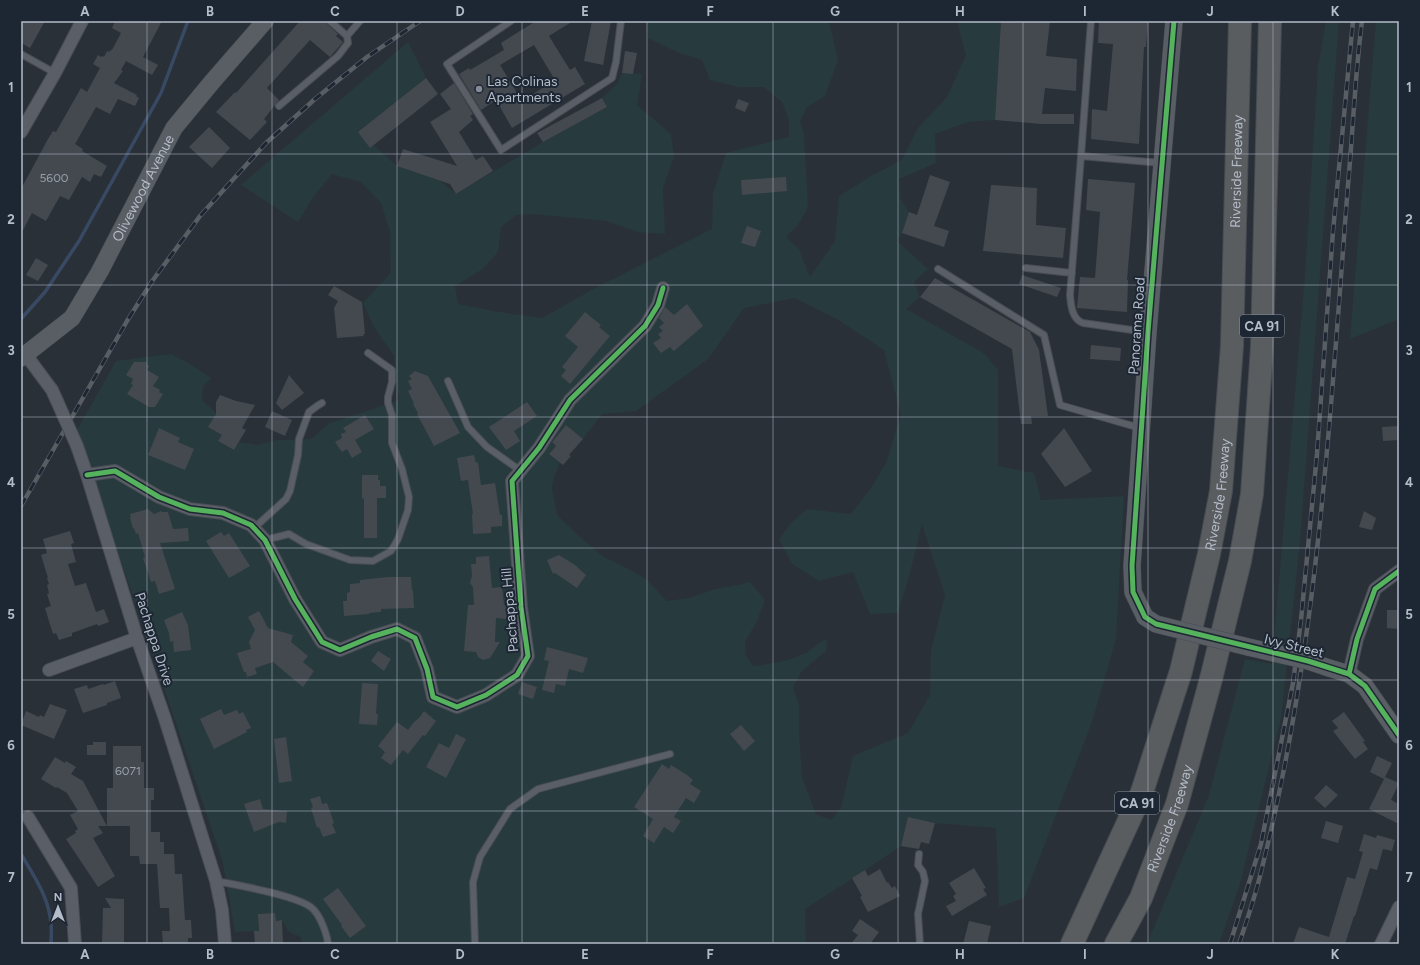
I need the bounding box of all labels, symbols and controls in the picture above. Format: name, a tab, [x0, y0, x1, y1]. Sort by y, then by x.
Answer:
text: A	[80, 4, 90, 19]
text: B	[206, 4, 214, 19]
text: C	[330, 4, 340, 19]
text: D	[455, 4, 465, 19]
text: E	[581, 4, 589, 19]
text: F	[706, 4, 714, 19]
text: G	[830, 4, 840, 19]
text: H	[955, 4, 965, 19]
text: I	[1083, 4, 1087, 19]
text: J	[1206, 4, 1214, 19]
text: K	[1331, 4, 1340, 19]
place label: Las Colinas Apartments	[487, 73, 561, 106]
text: 1	[8, 80, 14, 95]
text: 1	[1406, 80, 1412, 95]
marker: Las Colinas Apartments	[474, 84, 484, 94]
street label: Riverside Freeway	[1226, 114, 1246, 228]
street label: Olivewood Avenue	[108, 131, 178, 244]
house number: 5600	[39, 171, 69, 185]
text: 2	[7, 212, 15, 227]
text: 2	[1405, 212, 1413, 227]
street label: Panorama Road	[1125, 277, 1149, 375]
road number: CA 91	[1240, 315, 1284, 337]
text: 3	[7, 343, 15, 358]
text: 3	[1405, 343, 1413, 358]
street label: Riverside Freeway	[1201, 437, 1234, 552]
text: 4	[7, 475, 15, 490]
text: 4	[1405, 475, 1413, 490]
street label: Pachappa Hill	[498, 567, 522, 653]
street label: Pachappa Drive	[131, 590, 177, 688]
text: 5	[7, 607, 15, 622]
text: 5	[1405, 607, 1413, 622]
street label: Ivy Street	[1262, 630, 1326, 662]
text: 6	[7, 738, 15, 753]
text: 6	[1405, 738, 1413, 753]
street label: Riverside Freeway	[1143, 762, 1196, 875]
house number: 6071	[115, 764, 141, 778]
road number: CA 91	[1115, 792, 1159, 814]
text: 7	[7, 870, 15, 885]
text: 7	[1405, 870, 1413, 885]
north arrow	[38, 887, 78, 927]
text: N	[54, 891, 62, 904]
text: A	[80, 947, 90, 962]
text: B	[206, 947, 214, 962]
text: C	[330, 947, 340, 962]
text: D	[455, 947, 465, 962]
text: E	[581, 947, 589, 962]
text: F	[706, 947, 714, 962]
text: G	[830, 947, 840, 962]
text: H	[955, 947, 965, 962]
text: I	[1083, 947, 1087, 962]
text: J	[1206, 947, 1214, 962]
text: K	[1331, 947, 1340, 962]

